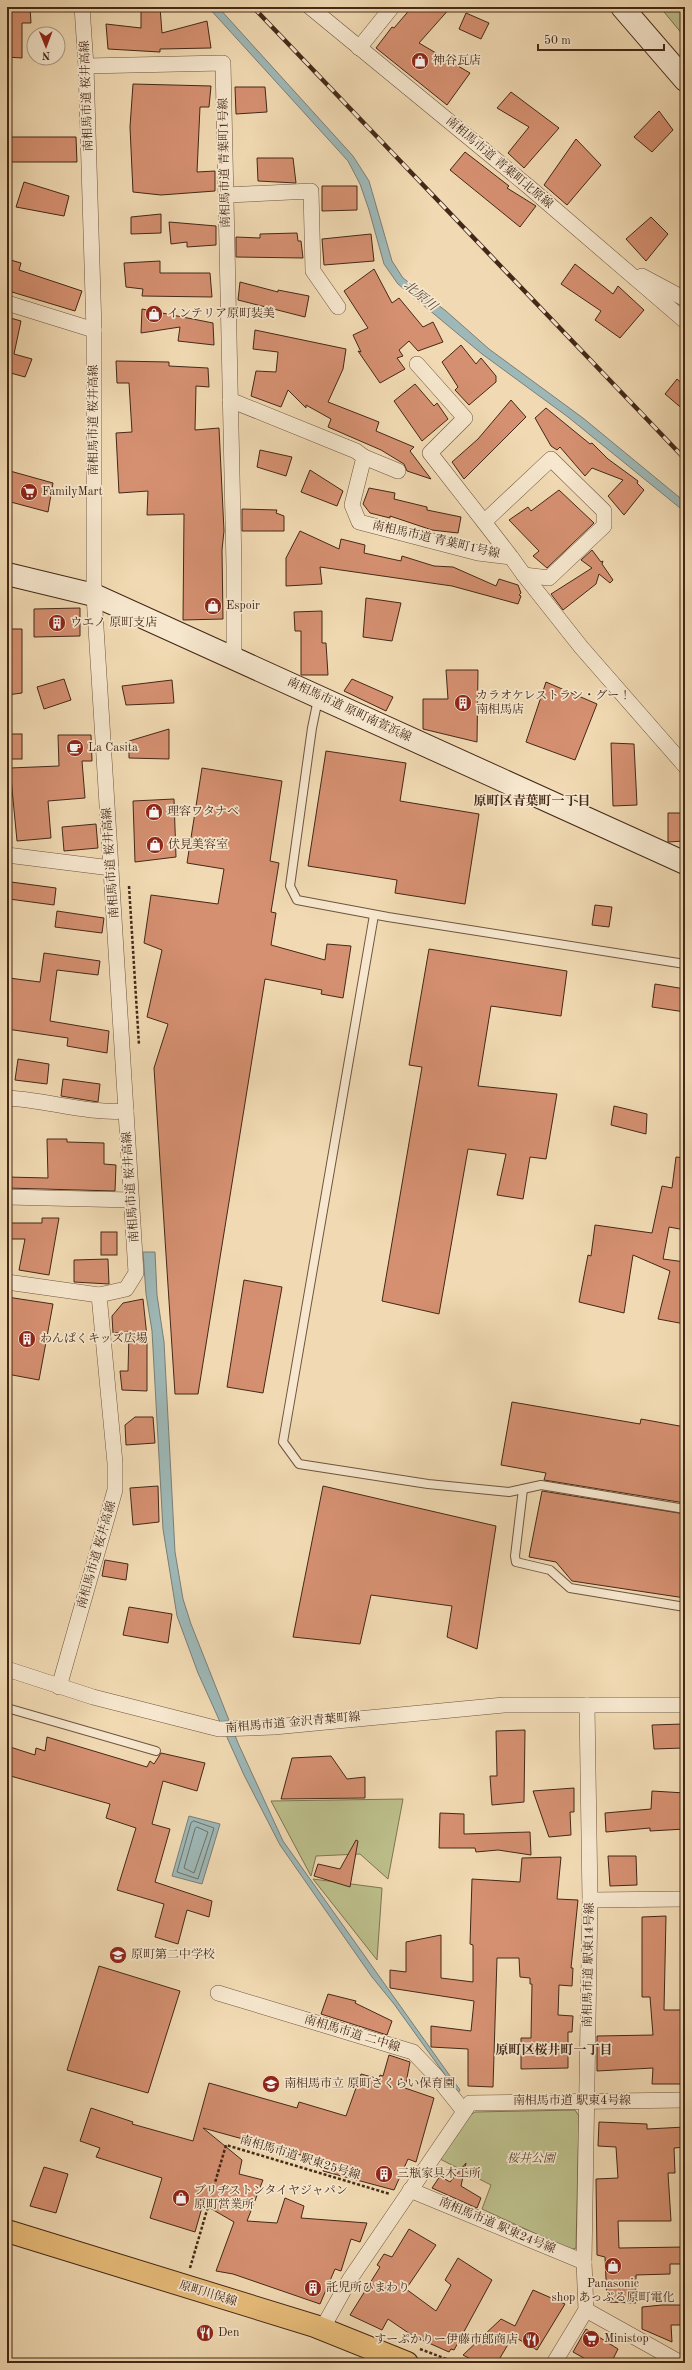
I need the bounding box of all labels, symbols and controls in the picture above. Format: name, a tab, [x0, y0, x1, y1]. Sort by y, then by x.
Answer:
north arrow	[26, 26, 66, 66]
scale bar	[538, 26, 664, 52]
text: 50 m	[544, 34, 571, 47]
street label: 南相馬市道 桜井高線	[77, 40, 95, 152]
text: N	[41, 49, 50, 60]
shop icon: 神谷瓦店	[410, 51, 430, 71]
place label: 神谷瓦店	[433, 53, 481, 67]
street label: 南相馬市道 青葉町1号線	[216, 98, 232, 228]
street label: 南相馬市道 青葉町北原線	[443, 113, 556, 211]
water label: 北原川	[401, 278, 441, 315]
shop icon: インテリア原町装美	[144, 304, 164, 324]
place label: インテリア原町装美	[167, 306, 275, 320]
street label: 南相馬市道 桜井高線	[86, 364, 100, 476]
supermarket icon: FamilyMart	[19, 482, 39, 502]
place label: FamilyMart	[42, 486, 103, 498]
street label: 南相馬市道 青葉町1号線	[371, 518, 501, 561]
shop icon: Espoir	[203, 596, 223, 616]
place label: Espoir	[226, 600, 260, 612]
building icon: ウエノ 原町支店	[47, 613, 67, 633]
place label: ウエノ 原町支店	[70, 615, 157, 629]
street label: 南相馬市道 原町南萱浜線	[285, 674, 414, 744]
place label: カラオケレストラン・グー！ 南相馬店	[476, 689, 631, 716]
building icon: カラオケレストラン・グー！ 南相馬店	[453, 693, 473, 713]
cafe icon: La Casita	[65, 738, 85, 758]
place label: La Casita	[88, 742, 138, 754]
district label: 原町区青葉町一丁目	[473, 793, 591, 808]
shop icon: 理容ワタナベ	[144, 802, 164, 822]
place label: 理容ワタナベ	[167, 804, 239, 818]
street label: 南相馬市道 桜井高線	[99, 807, 121, 919]
shop icon: 伏見美容室	[145, 835, 165, 855]
place label: 伏見美容室	[168, 837, 228, 851]
street label: 南相馬市道 桜井高線	[119, 1131, 141, 1243]
building icon: わんぱくキッズ広場	[17, 1329, 37, 1349]
place label: わんぱくキッズ広場	[40, 1331, 148, 1345]
street label: 南相馬市道 桜井高線	[74, 1499, 118, 1610]
street label: 南相馬市道 金沢青葉町線	[225, 1709, 361, 1735]
street label: 南相馬市道 駅東14号線	[580, 1902, 596, 2028]
school or university icon: 原町第二中学校	[108, 1945, 128, 1965]
place label: 原町第二中学校	[131, 1947, 215, 1961]
street label: 南相馬市道 二中線	[303, 2012, 402, 2054]
district label: 原町区桜井町一丁目	[495, 2042, 613, 2057]
school or university icon: 南相馬市立 原町さくらい保育園	[261, 2074, 281, 2094]
place label: 南相馬市立 原町さくらい保育園	[284, 2076, 455, 2090]
street label: 南相馬市道 駅東4号線	[513, 2093, 631, 2107]
street label: 南相馬市道 駅東25号線	[238, 2132, 362, 2182]
park label: 桜井公園	[507, 2151, 557, 2165]
building icon: 三瓶家具木工所	[374, 2164, 394, 2184]
place label: 三瓶家具木工所	[397, 2166, 481, 2180]
place label: ブリヂストンタイヤジャパン 原町営業所	[194, 2184, 348, 2211]
shop icon: ブリヂストンタイヤジャパン 原町営業所	[171, 2188, 191, 2208]
street label: 南相馬市道 駅東24号線	[437, 2194, 558, 2256]
shop icon: Panasonic shop あっぷる原町電化	[603, 2256, 623, 2276]
street label: 原町川俣線	[178, 2278, 239, 2309]
building icon: 託児所ひまわり	[303, 2278, 323, 2298]
place label: Panasonic shop あっぷる原町電化	[551, 2278, 675, 2304]
place label: 託児所ひまわり	[326, 2280, 410, 2294]
restaurant icon: Den	[195, 2323, 215, 2343]
place label: Den	[218, 2327, 240, 2339]
supermarket icon: Ministop	[581, 2329, 601, 2349]
restaurant icon: すーぷかりー伊藤市郎商店	[521, 2330, 541, 2350]
place label: すーぷかりー伊藤市郎商店	[375, 2332, 518, 2346]
place label: Ministop	[604, 2333, 649, 2345]

